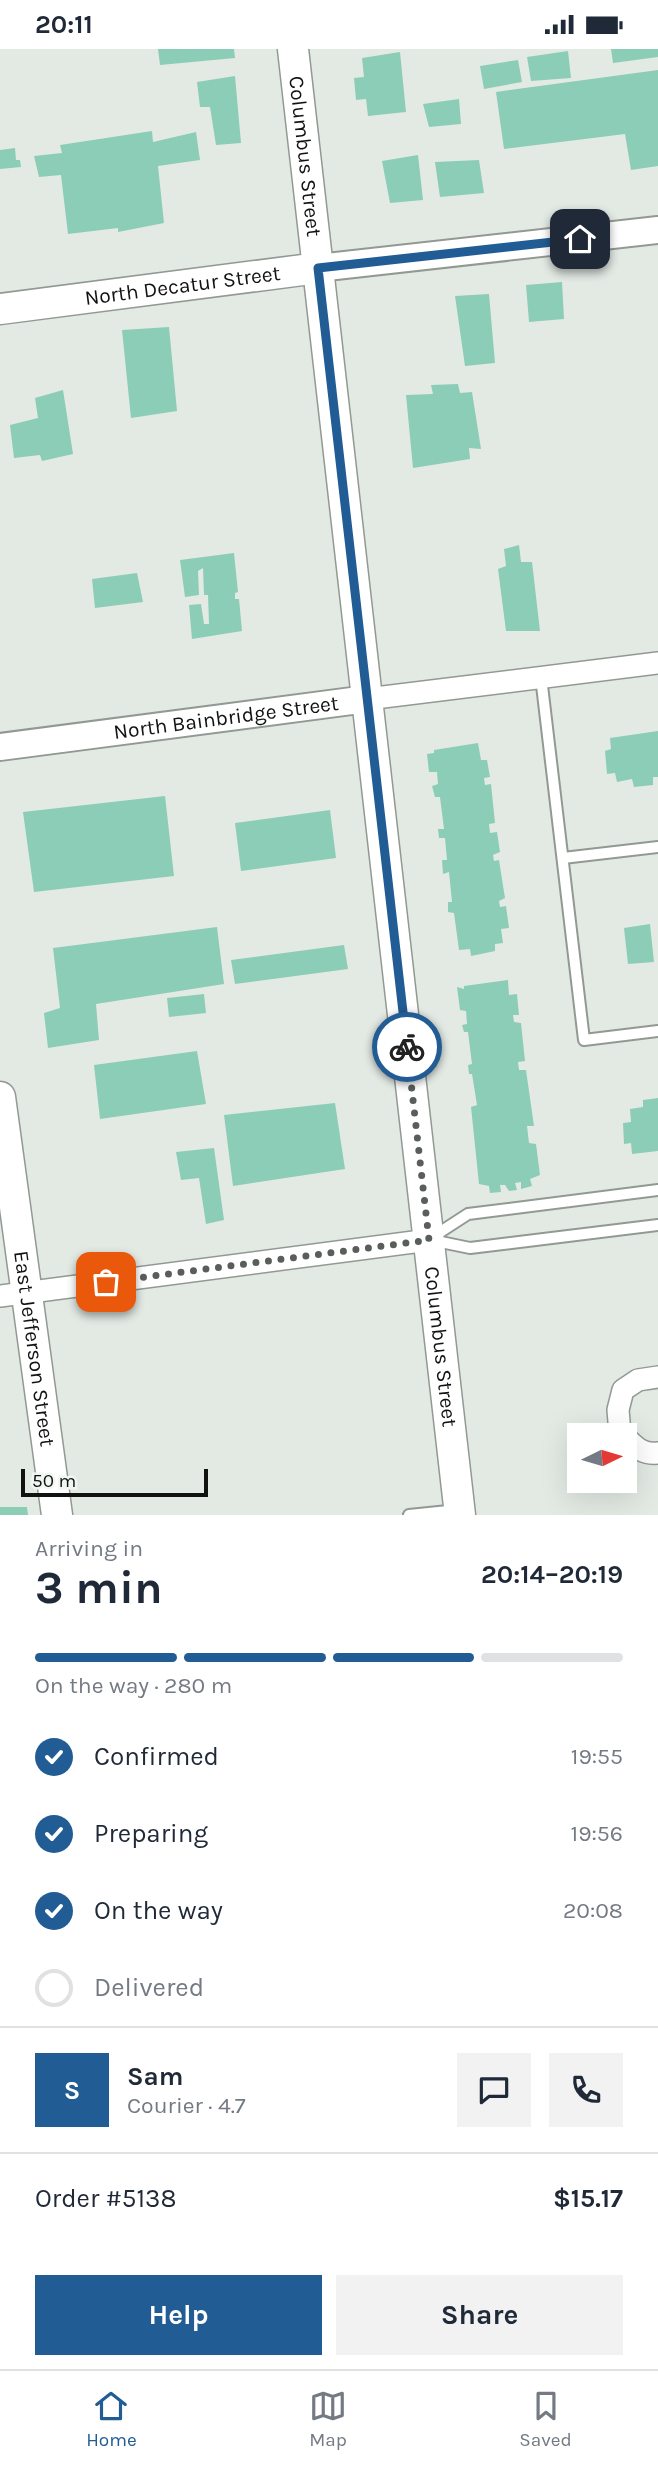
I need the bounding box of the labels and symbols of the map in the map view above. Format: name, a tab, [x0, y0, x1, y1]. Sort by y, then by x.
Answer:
street label: Columbus Street	[284, 75, 326, 238]
pin	[550, 209, 610, 269]
street label: North Decatur Street	[83, 261, 282, 310]
street label: North Bainbridge Street	[112, 691, 340, 744]
courier	[372, 1012, 442, 1082]
street label: East Jefferson Street	[9, 1249, 60, 1448]
pin	[76, 1252, 136, 1312]
street label: Columbus Street	[420, 1265, 462, 1428]
north arrow	[567, 1423, 637, 1493]
scale bar	[21, 1466, 208, 1498]

